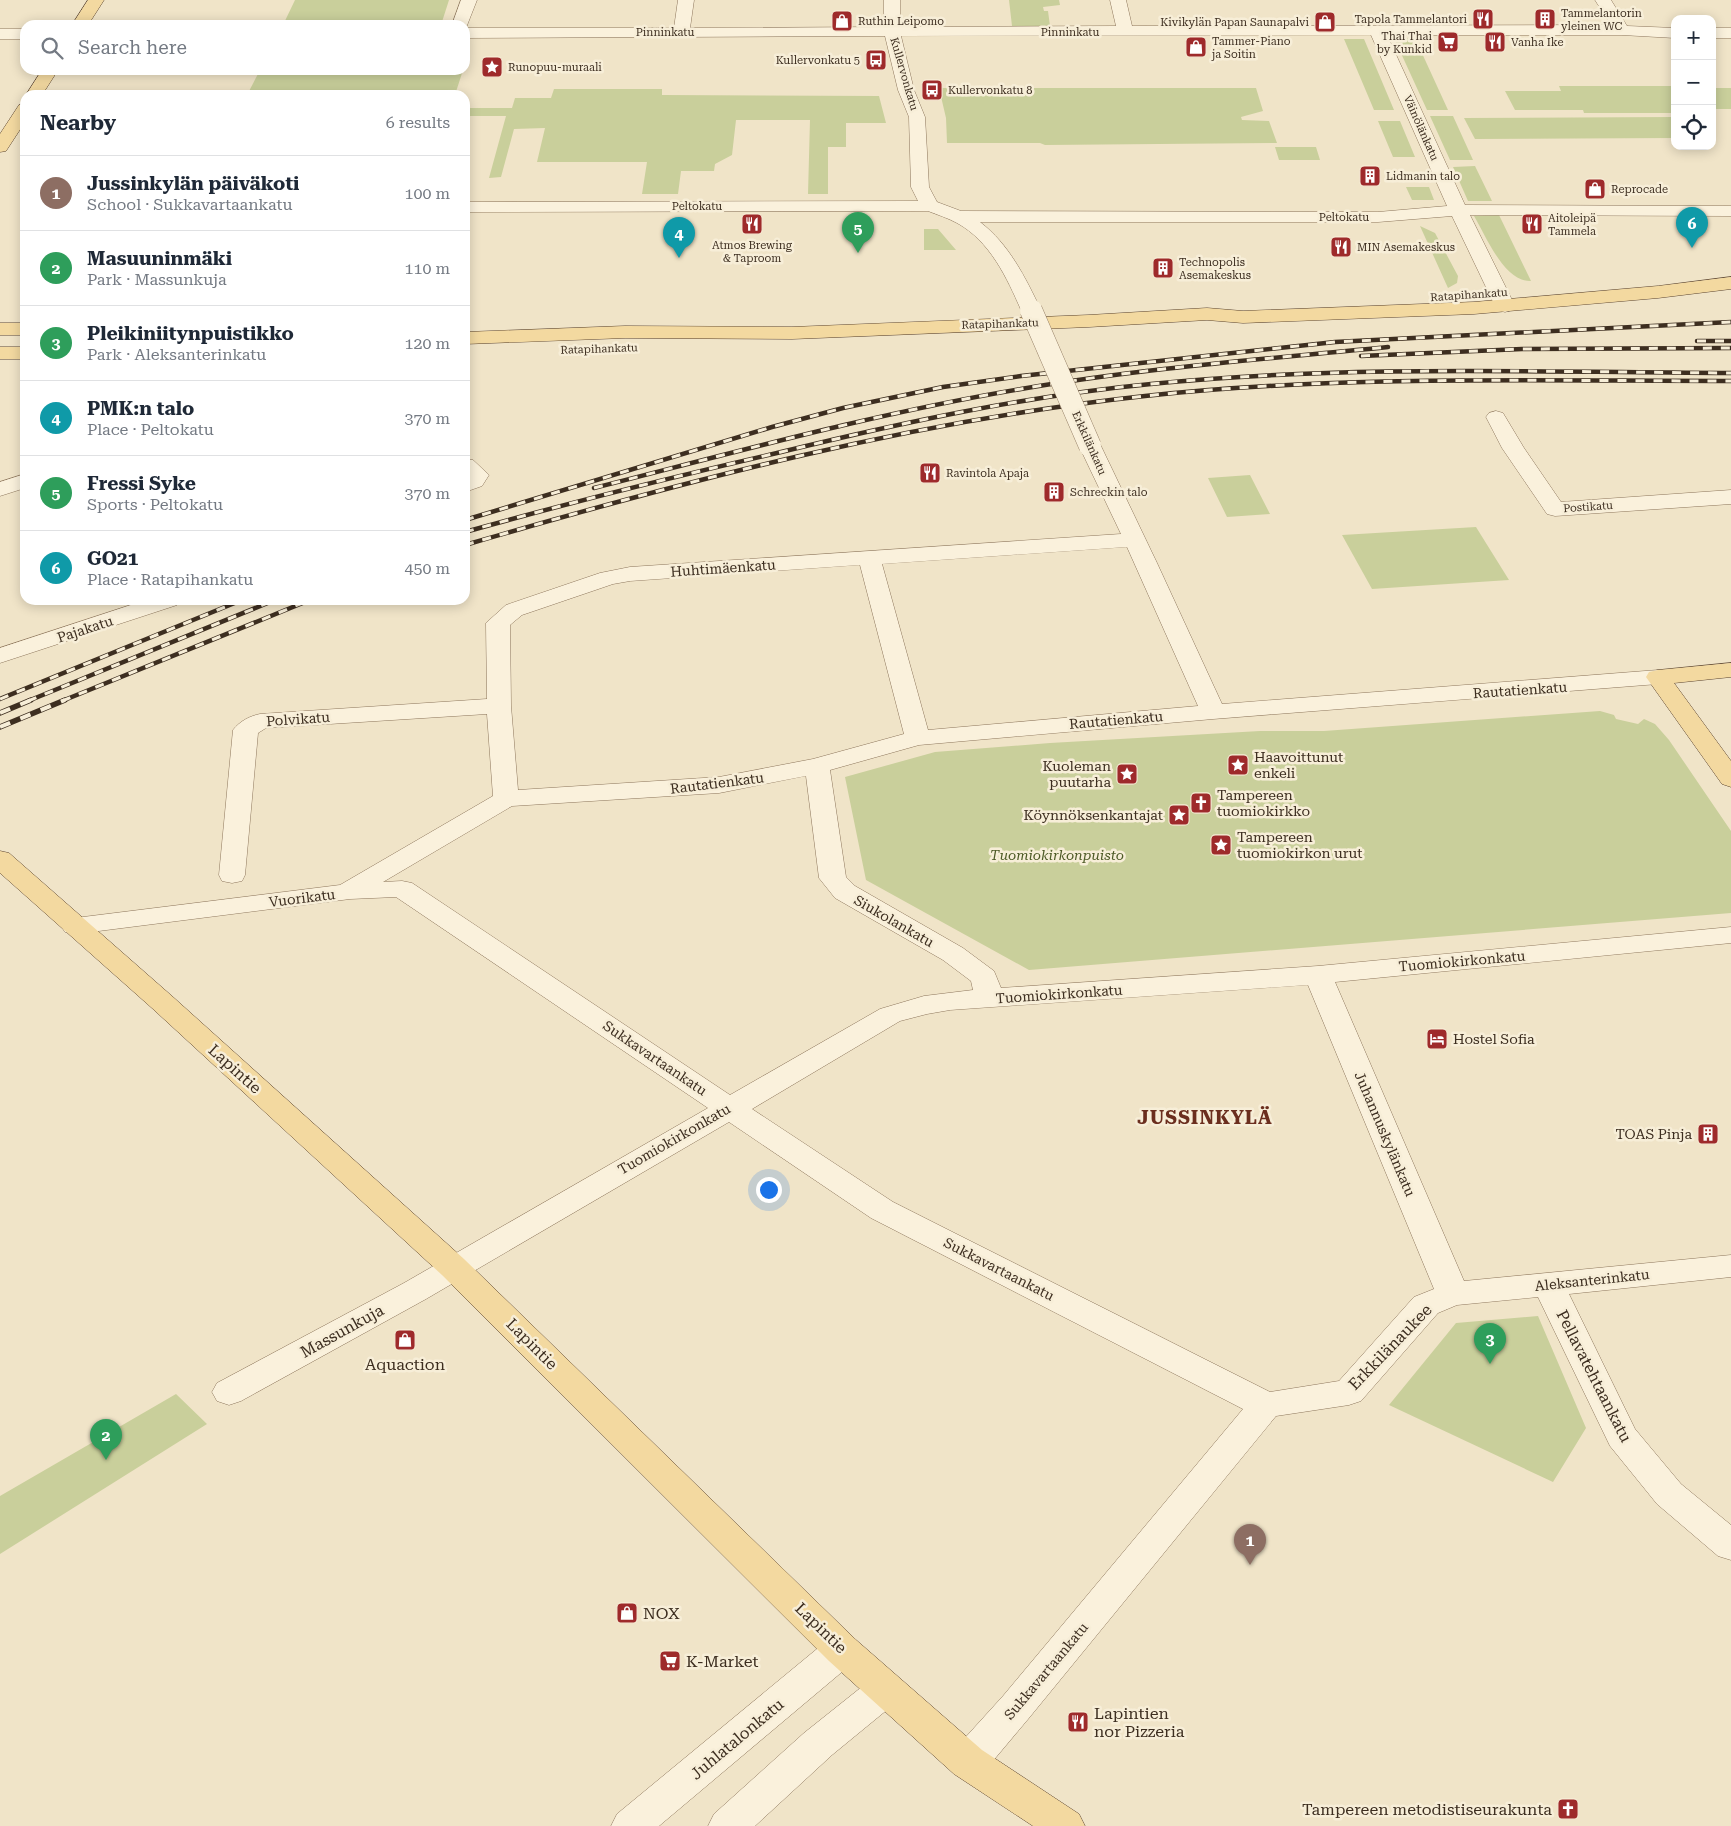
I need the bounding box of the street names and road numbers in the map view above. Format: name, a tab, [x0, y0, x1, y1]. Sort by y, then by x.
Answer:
street label: Pinninkatu	[636, 26, 694, 39]
street label: Pinninkatu	[1041, 26, 1099, 39]
street label: Kullervonkatu	[887, 36, 921, 112]
street label: Väinölänkatu	[1401, 93, 1441, 163]
street label: Peltokatu	[672, 200, 722, 213]
street label: Peltokatu	[1319, 211, 1369, 224]
street label: Ratapihankatu	[1430, 286, 1508, 304]
street label: Ratapihankatu	[961, 316, 1039, 332]
street label: Ratapihankatu	[560, 341, 638, 357]
street label: Erkkilänkatu	[1069, 409, 1109, 477]
street label: Postikatu	[1563, 499, 1613, 515]
street label: Huhtimäenkatu	[670, 556, 776, 580]
street label: Pajakatu	[55, 612, 115, 646]
street label: Rautatienkatu	[1472, 679, 1568, 701]
street label: Rautatienkatu	[1068, 708, 1164, 732]
street label: Polvikatu	[266, 709, 331, 729]
street label: Rautatienkatu	[669, 769, 765, 797]
street label: Vuorikatu	[268, 886, 336, 910]
street label: Siukolankatu	[851, 892, 937, 950]
street label: Tuomiokirkonkatu	[1398, 947, 1526, 975]
street label: Tuomiokirkonkatu	[995, 982, 1123, 1006]
street label: Sukkavartaankatu	[600, 1017, 710, 1099]
street label: Lapintie	[205, 1040, 265, 1098]
street label: Juhannuskylänkatu	[1351, 1069, 1419, 1199]
street label: Tuomiokirkonkatu	[615, 1100, 733, 1178]
street label: Sukkavartaankatu	[941, 1234, 1057, 1304]
street label: Aleksanterinkatu	[1534, 1266, 1650, 1294]
street label: Massunkuja	[297, 1300, 387, 1362]
street label: Erkkilänaukee	[1344, 1300, 1436, 1394]
street label: Pellavatehtaankatu	[1552, 1307, 1636, 1445]
street label: Lapintie	[502, 1314, 562, 1374]
street label: Lapintie	[791, 1599, 851, 1657]
street label: Sukkavartaankatu	[1001, 1619, 1091, 1723]
street label: Juhlatalonkatu	[687, 1694, 787, 1783]

